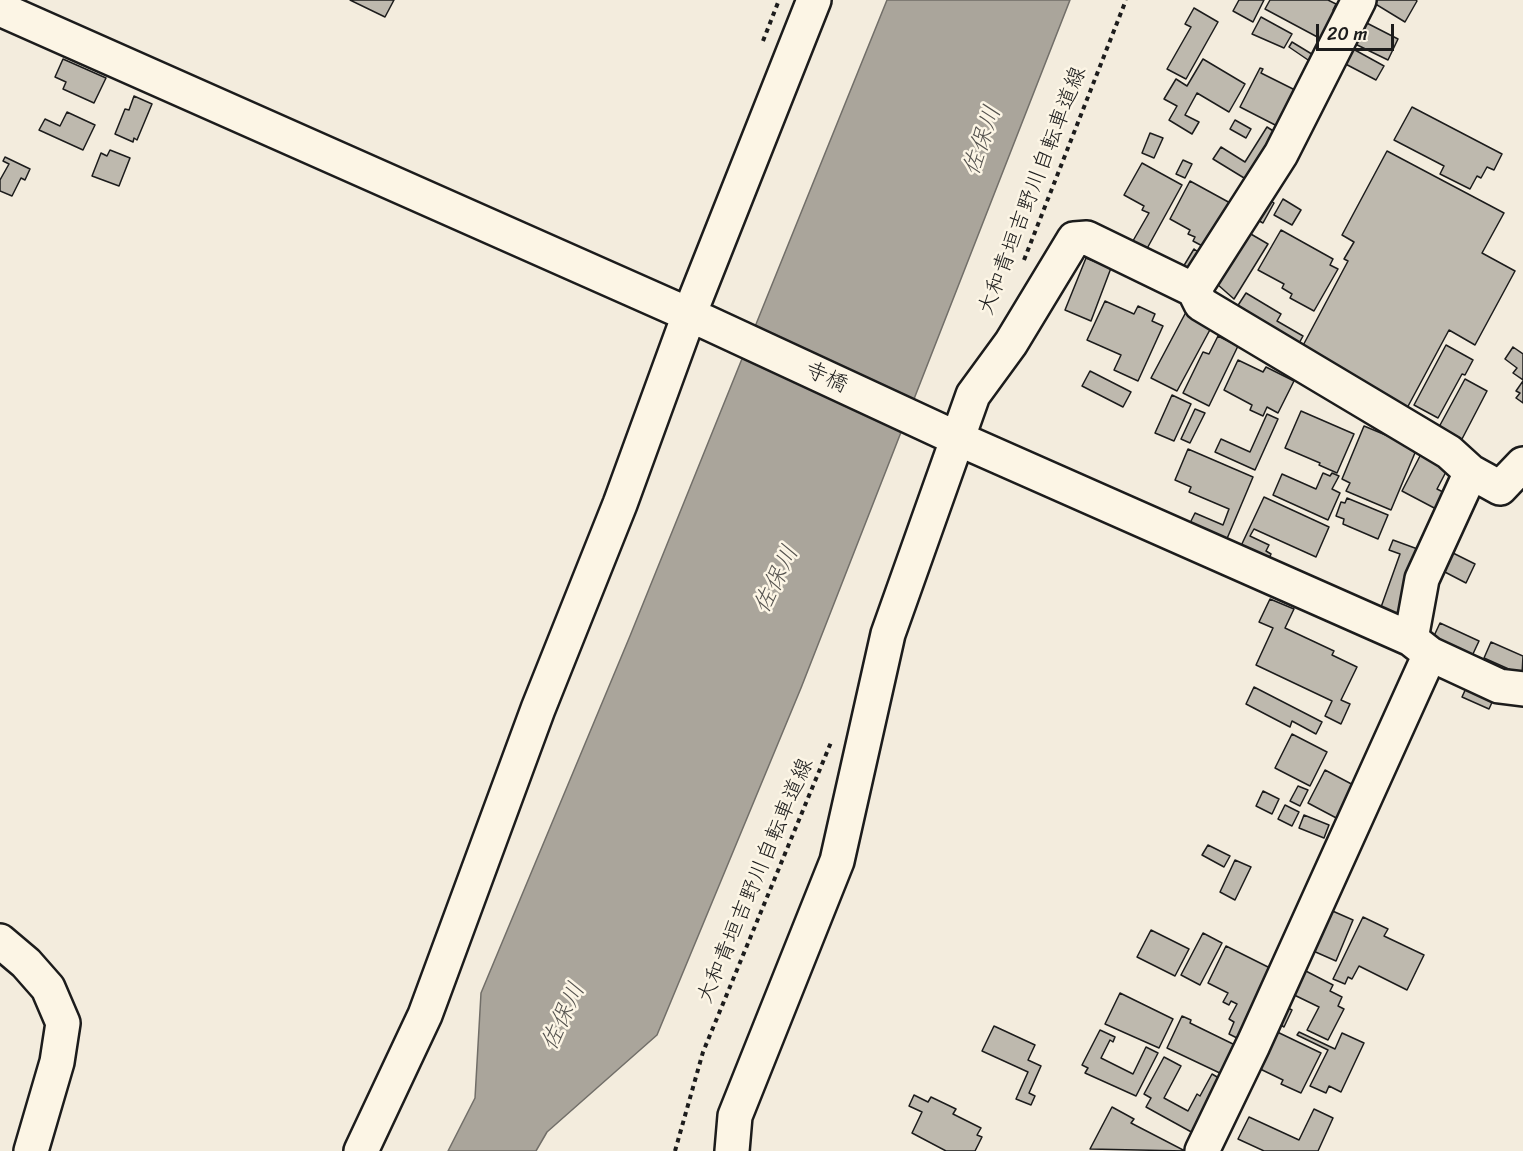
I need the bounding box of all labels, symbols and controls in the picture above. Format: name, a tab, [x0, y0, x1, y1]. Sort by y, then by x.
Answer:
scale bar	[1319, 12, 1397, 50]
text: 20 m	[1327, 18, 1367, 50]
street label: 大和青垣吉野川自転車道線	[973, 63, 1093, 319]
water label: 佐保川	[958, 102, 1008, 180]
street label: 寺橋	[800, 357, 852, 399]
water label: 佐保川	[748, 541, 806, 619]
street label: 大和青垣吉野川自転車道線	[692, 754, 820, 1008]
water label: 佐保川	[536, 978, 592, 1056]

